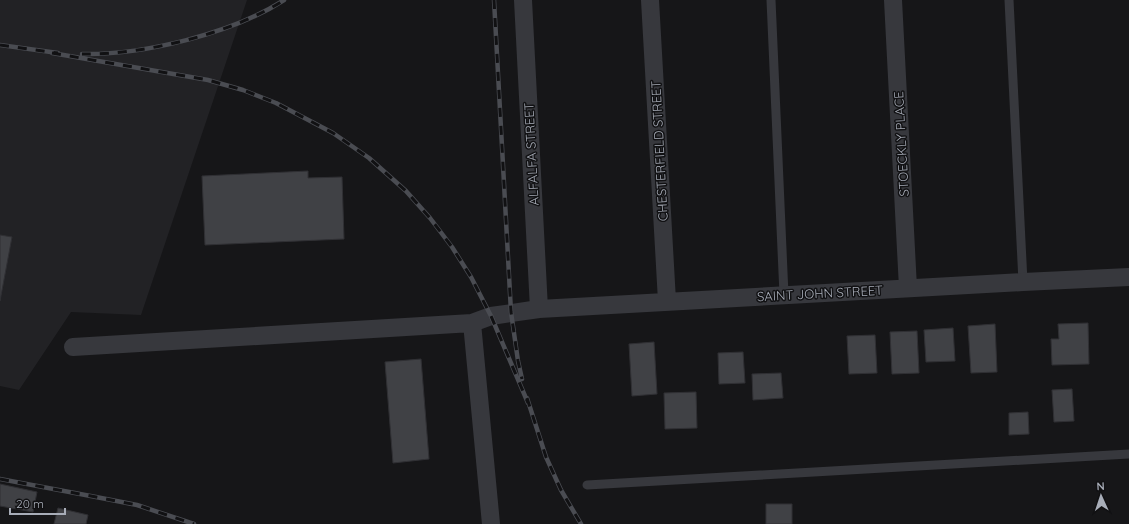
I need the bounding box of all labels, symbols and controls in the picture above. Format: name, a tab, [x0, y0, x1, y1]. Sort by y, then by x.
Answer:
street label: CHESTERFIELD STREET	[647, 80, 671, 222]
street label: STOECKLY PLACE	[890, 91, 912, 197]
street label: ALFALFA STREET	[520, 102, 542, 206]
street label: SAINT JOHN STREET	[757, 282, 884, 304]
north arrow	[1081, 476, 1121, 516]
text: N	[1096, 479, 1105, 493]
scale bar	[10, 490, 65, 516]
text: 20 m	[16, 496, 44, 511]

